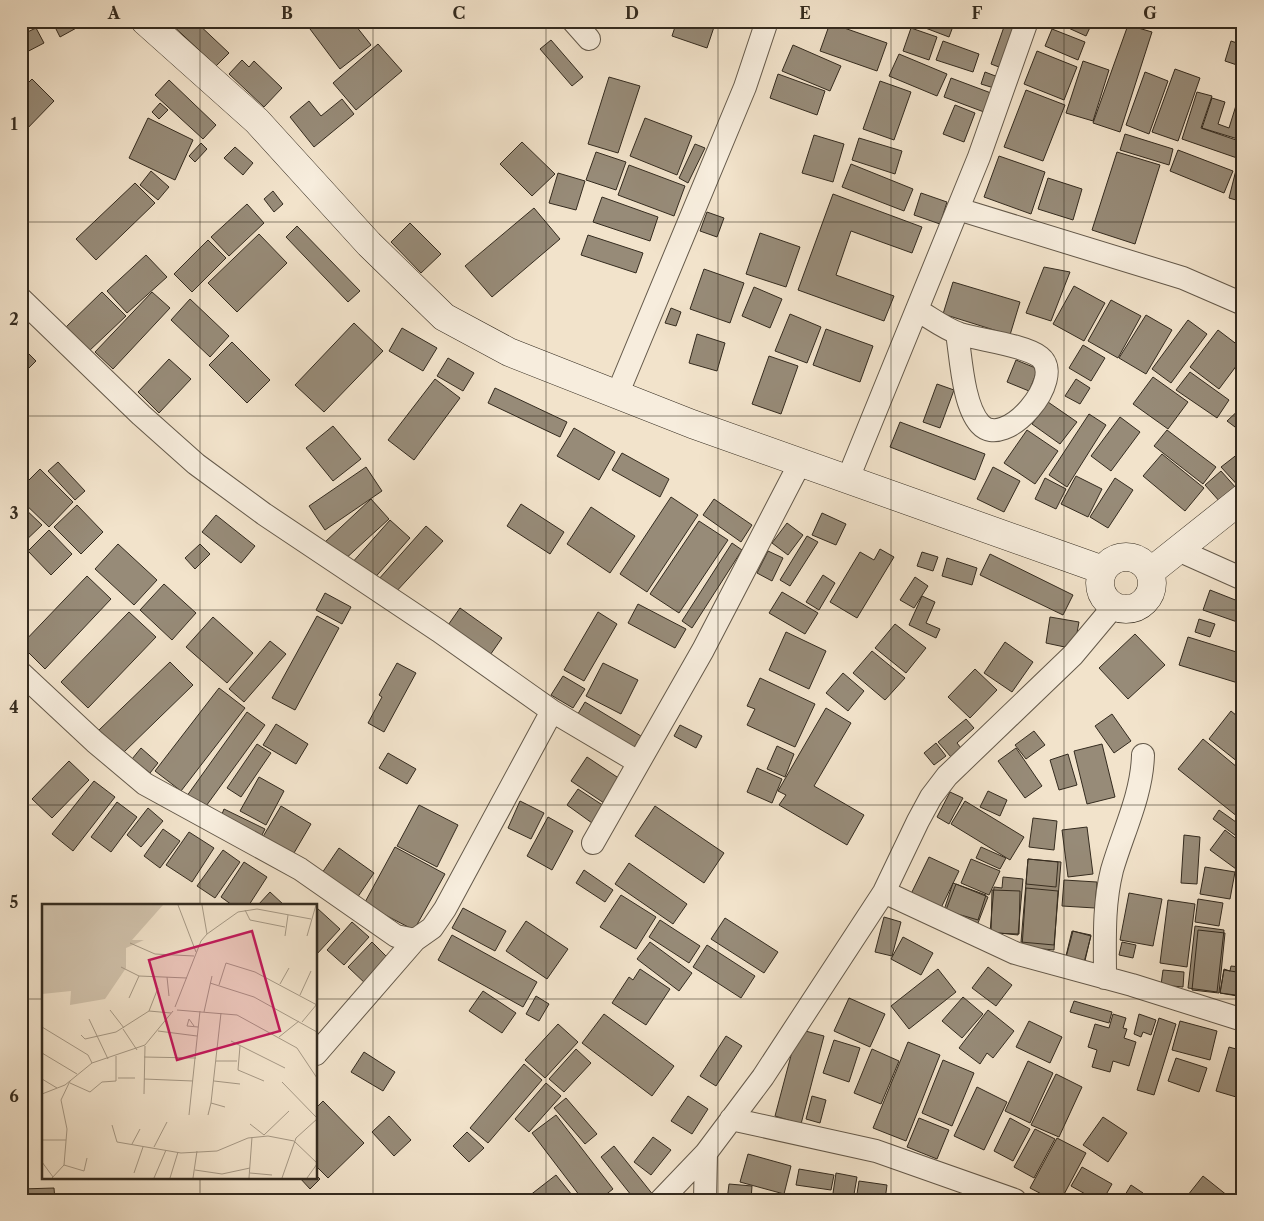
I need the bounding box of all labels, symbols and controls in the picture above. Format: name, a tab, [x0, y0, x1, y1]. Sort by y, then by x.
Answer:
text: A	[107, 3, 121, 23]
text: B	[281, 3, 293, 23]
text: C	[453, 3, 465, 23]
text: D	[625, 3, 639, 23]
text: E	[799, 3, 811, 23]
text: F	[972, 3, 983, 23]
text: G	[1143, 3, 1157, 23]
text: 1	[10, 114, 18, 134]
text: 2	[9, 309, 19, 329]
text: 3	[9, 503, 19, 523]
text: 4	[9, 697, 19, 717]
text: 5	[10, 892, 19, 912]
inset map	[42, 904, 318, 1178]
text: 6	[9, 1086, 19, 1106]

